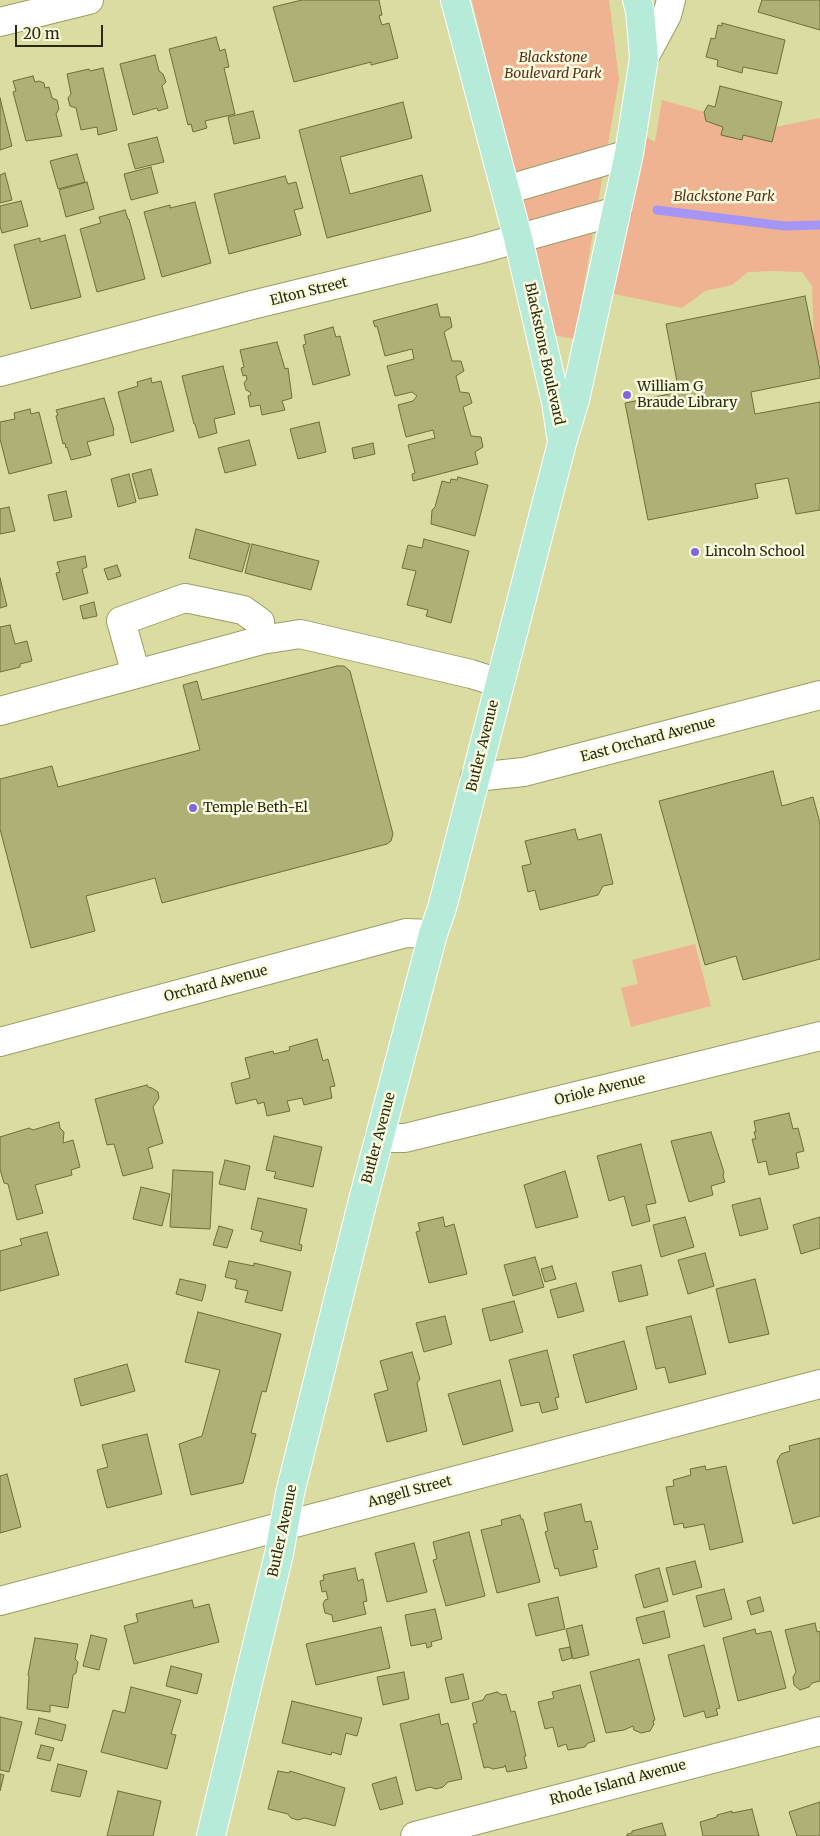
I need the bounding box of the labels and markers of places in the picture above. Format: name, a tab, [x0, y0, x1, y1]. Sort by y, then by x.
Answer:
place label: William G Braude Library	[637, 379, 737, 412]
marker: William G Braude Library	[621, 389, 633, 401]
place label: Lincoln School	[705, 544, 805, 560]
marker: Lincoln School	[689, 546, 701, 558]
place label: Temple Beth-El	[203, 800, 308, 816]
marker: Temple Beth-El	[187, 802, 199, 814]

